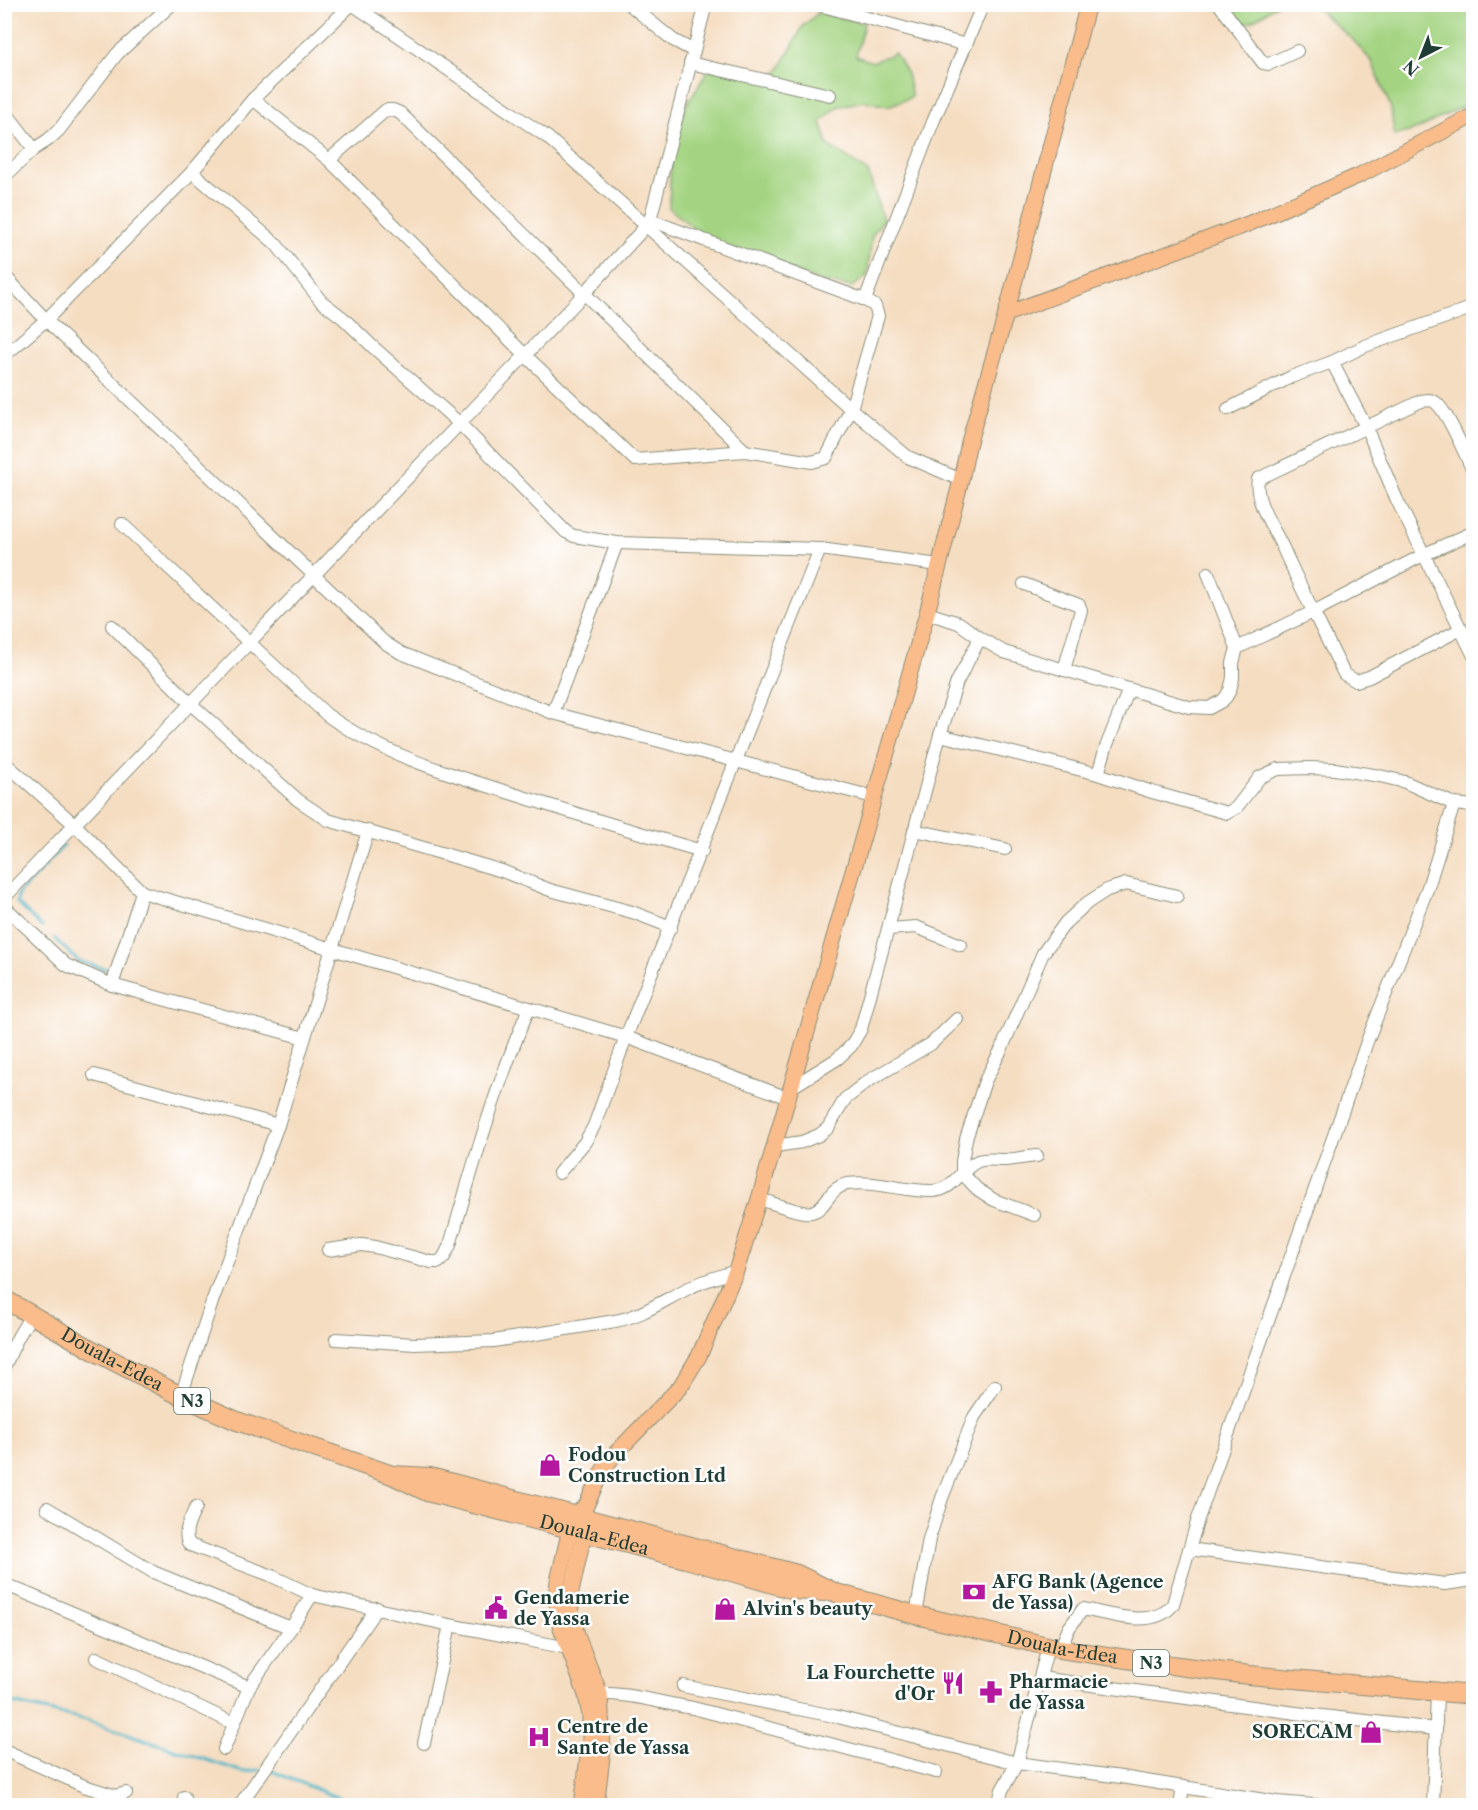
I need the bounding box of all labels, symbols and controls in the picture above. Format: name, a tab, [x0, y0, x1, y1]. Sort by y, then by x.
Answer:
north arrow	[1391, 27, 1451, 87]
text: N	[1399, 56, 1423, 80]
street label: Douala-Edea	[57, 1323, 167, 1396]
road number: N3	[174, 1388, 210, 1414]
place label: Fodou Construction Ltd	[568, 1444, 726, 1487]
shop icon: Fodou Construction Ltd	[537, 1452, 563, 1478]
street label: Douala-Edea	[537, 1511, 652, 1560]
place label: AFG Bank (Agence de Yassa)	[991, 1571, 1164, 1614]
bank icon: AFG Bank (Agence de Yassa)	[961, 1579, 987, 1605]
place label: Gendamerie de Yassa	[514, 1587, 630, 1630]
public building icon: Gendamerie de Yassa	[483, 1595, 509, 1621]
shop icon: Alvin's beauty	[712, 1596, 738, 1622]
place label: Alvin's beauty	[742, 1598, 873, 1620]
street label: Douala-Edea	[1005, 1626, 1120, 1669]
road number: N3	[1133, 1650, 1169, 1676]
place label: La Fourchette d'Or	[806, 1662, 935, 1705]
restaurant icon: La Fourchette d'Or	[940, 1670, 966, 1696]
place label: Pharmacie de Yassa	[1009, 1671, 1109, 1714]
pharmacy icon: Pharmacie de Yassa	[978, 1679, 1004, 1705]
place label: Centre de Sante de Yassa	[557, 1716, 690, 1759]
shop icon: SORECAM	[1358, 1719, 1384, 1745]
place label: SORECAM	[1252, 1721, 1353, 1743]
hospital icon: Centre de Sante de Yassa	[526, 1724, 552, 1750]

